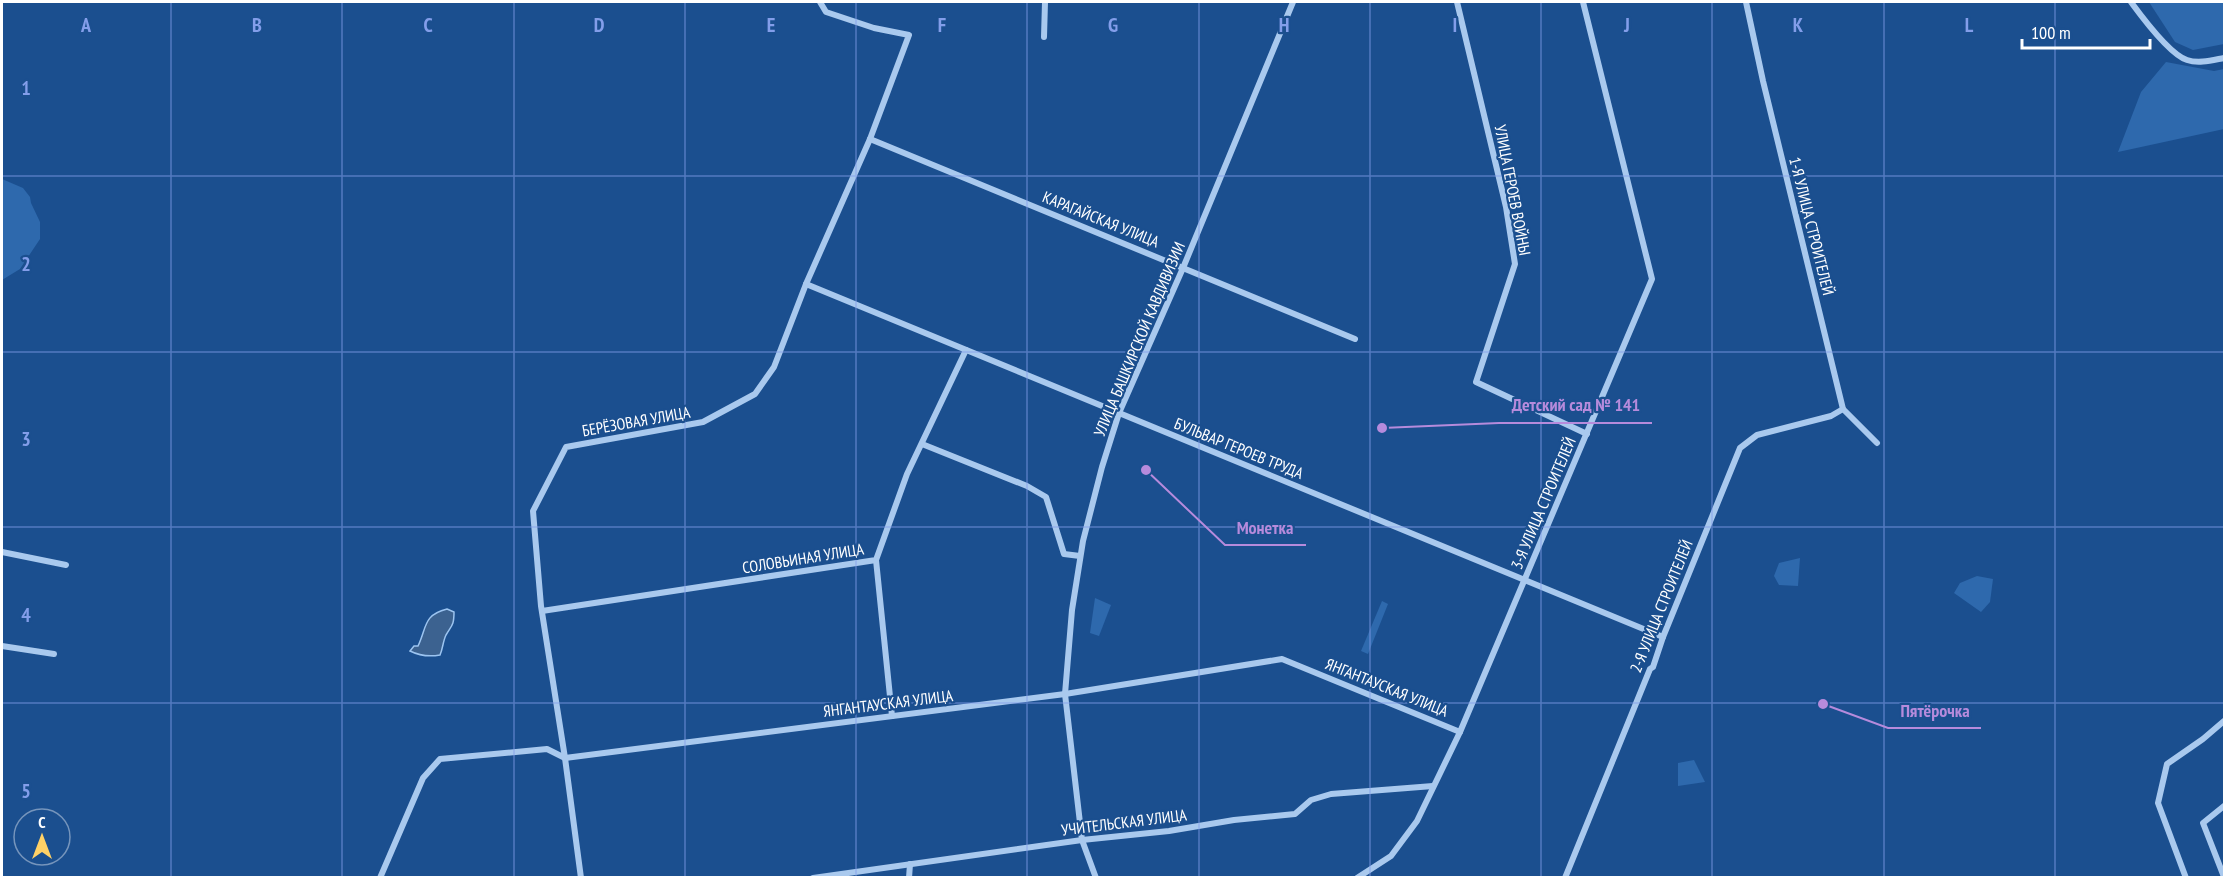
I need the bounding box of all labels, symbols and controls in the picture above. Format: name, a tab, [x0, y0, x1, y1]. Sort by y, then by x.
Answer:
text: A	[80, 12, 92, 38]
text: B	[252, 12, 262, 38]
text: C	[423, 12, 433, 38]
text: D	[594, 12, 605, 38]
text: E	[767, 12, 775, 38]
text: F	[938, 12, 946, 38]
text: G	[1108, 12, 1118, 38]
text: H	[1279, 12, 1289, 38]
text: I	[1453, 12, 1457, 38]
text: J	[1623, 12, 1630, 38]
text: K	[1793, 12, 1804, 38]
text: L	[1965, 12, 1974, 38]
scale bar	[2022, 12, 2150, 50]
text: 100 m	[2031, 21, 2071, 44]
text: 1	[21, 75, 31, 101]
street label: УЛИЦА ГЕРОЕВ ВОЙНЫ	[1491, 123, 1535, 257]
street label: 1-Я УЛИЦА СТРОИТЕЛЕЙ	[1785, 155, 1839, 297]
street label: КАРАГАЙСКАЯ УЛИЦА	[1040, 187, 1163, 252]
street label: УЛИЦА БАШКИРСКОЙ КАВДИВИЗИИ	[1089, 239, 1189, 439]
text: 2	[21, 251, 31, 277]
callout: Детский сад № 141	[1499, 387, 1652, 423]
text: Детский сад № 141	[1512, 393, 1640, 416]
street label: БЕРЁЗОВАЯ УЛИЦА	[580, 402, 692, 440]
street label: БУЛЬВАР ГЕРОЕВ ТРУДА	[1172, 413, 1307, 483]
text: 3	[21, 426, 31, 452]
street label: 3-Я УЛИЦА СТРОИТЕЛЕЙ	[1506, 434, 1580, 572]
callout: Монетка	[1225, 509, 1306, 545]
text: Монетка	[1237, 516, 1293, 539]
street label: 2-Я УЛИЦА СТРОИТЕЛЕЙ	[1625, 537, 1697, 675]
street label: СОЛОВЬИНАЯ УЛИЦА	[741, 538, 866, 577]
text: 4	[21, 602, 31, 628]
street label: ЯНГАНТАУСКАЯ УЛИЦА	[1323, 653, 1452, 721]
street label: ЯНГАНТАУСКАЯ УЛИЦА	[822, 685, 954, 721]
callout: Пятёрочка	[1888, 692, 1981, 728]
text: Пятёрочка	[1900, 699, 1970, 722]
text: 5	[21, 778, 31, 804]
street label: УЧИТЕЛЬСКАЯ УЛИЦА	[1060, 804, 1188, 840]
north arrow	[12, 807, 72, 867]
text: С	[38, 812, 46, 832]

